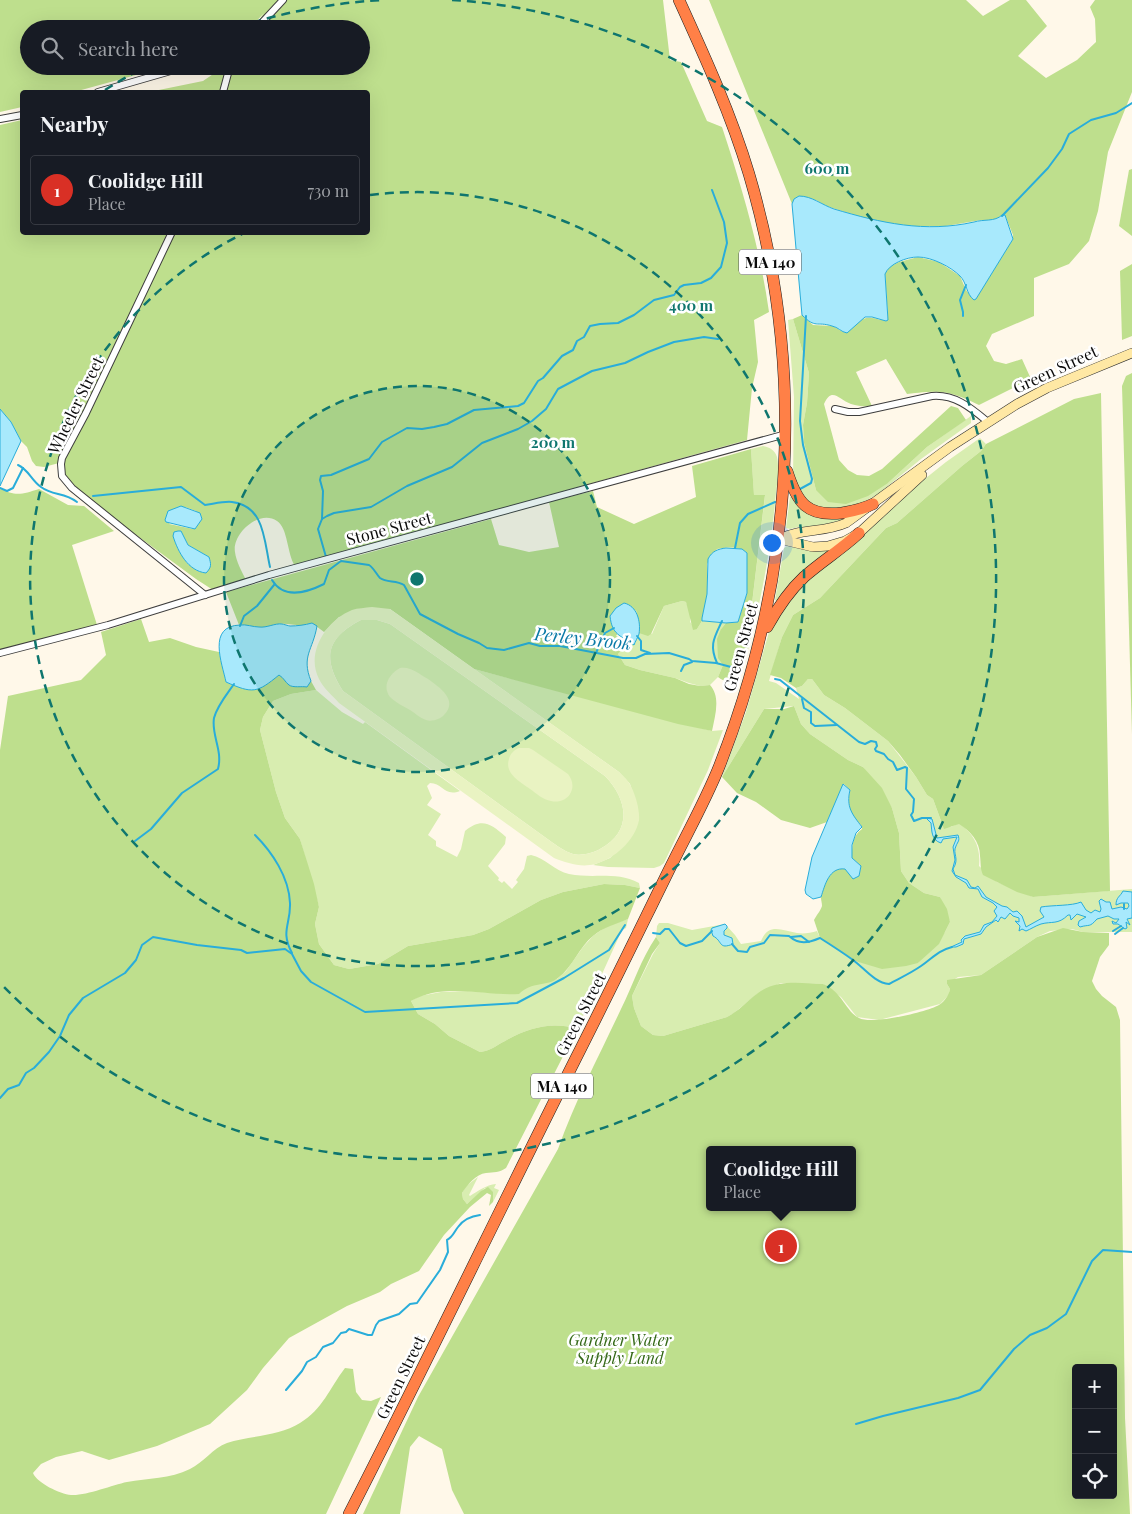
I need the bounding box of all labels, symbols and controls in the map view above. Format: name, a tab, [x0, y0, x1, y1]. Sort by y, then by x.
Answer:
search box	[20, 20, 370, 75]
icon: search	[38, 34, 66, 62]
text: Search here	[78, 35, 178, 61]
text: Nearby	[40, 109, 109, 137]
text: 600 m	[805, 158, 850, 178]
text: Coolidge Hill	[88, 167, 203, 193]
text: 1	[54, 180, 60, 201]
text: 730 m	[307, 180, 349, 201]
text: Place	[88, 193, 126, 214]
road number: MA 140	[739, 250, 801, 274]
text: 400 m	[669, 295, 714, 315]
street label: Green Street	[1009, 340, 1101, 398]
street label: Wheeler Street	[42, 352, 108, 458]
text: 200 m	[531, 432, 576, 452]
street label: Stone Street	[344, 506, 434, 549]
your location	[759, 530, 785, 556]
centre of rings	[408, 570, 426, 588]
street label: Green Street	[718, 600, 762, 694]
water label: Perley Brook	[532, 621, 633, 655]
street label: Green Street	[550, 969, 610, 1059]
road number: MA 140	[531, 1074, 593, 1098]
popup	[706, 1146, 856, 1211]
text: Coolidge Hill	[723, 1155, 839, 1181]
text: Place	[723, 1181, 761, 1202]
pin: 1	[765, 1227, 797, 1265]
park label: Gardner Water Supply Land	[569, 1329, 673, 1368]
street label: Green Street	[371, 1331, 429, 1422]
map controls	[1072, 1364, 1117, 1499]
button: +	[1072, 1364, 1117, 1409]
button: −	[1072, 1409, 1117, 1454]
button: locate	[1072, 1454, 1117, 1499]

